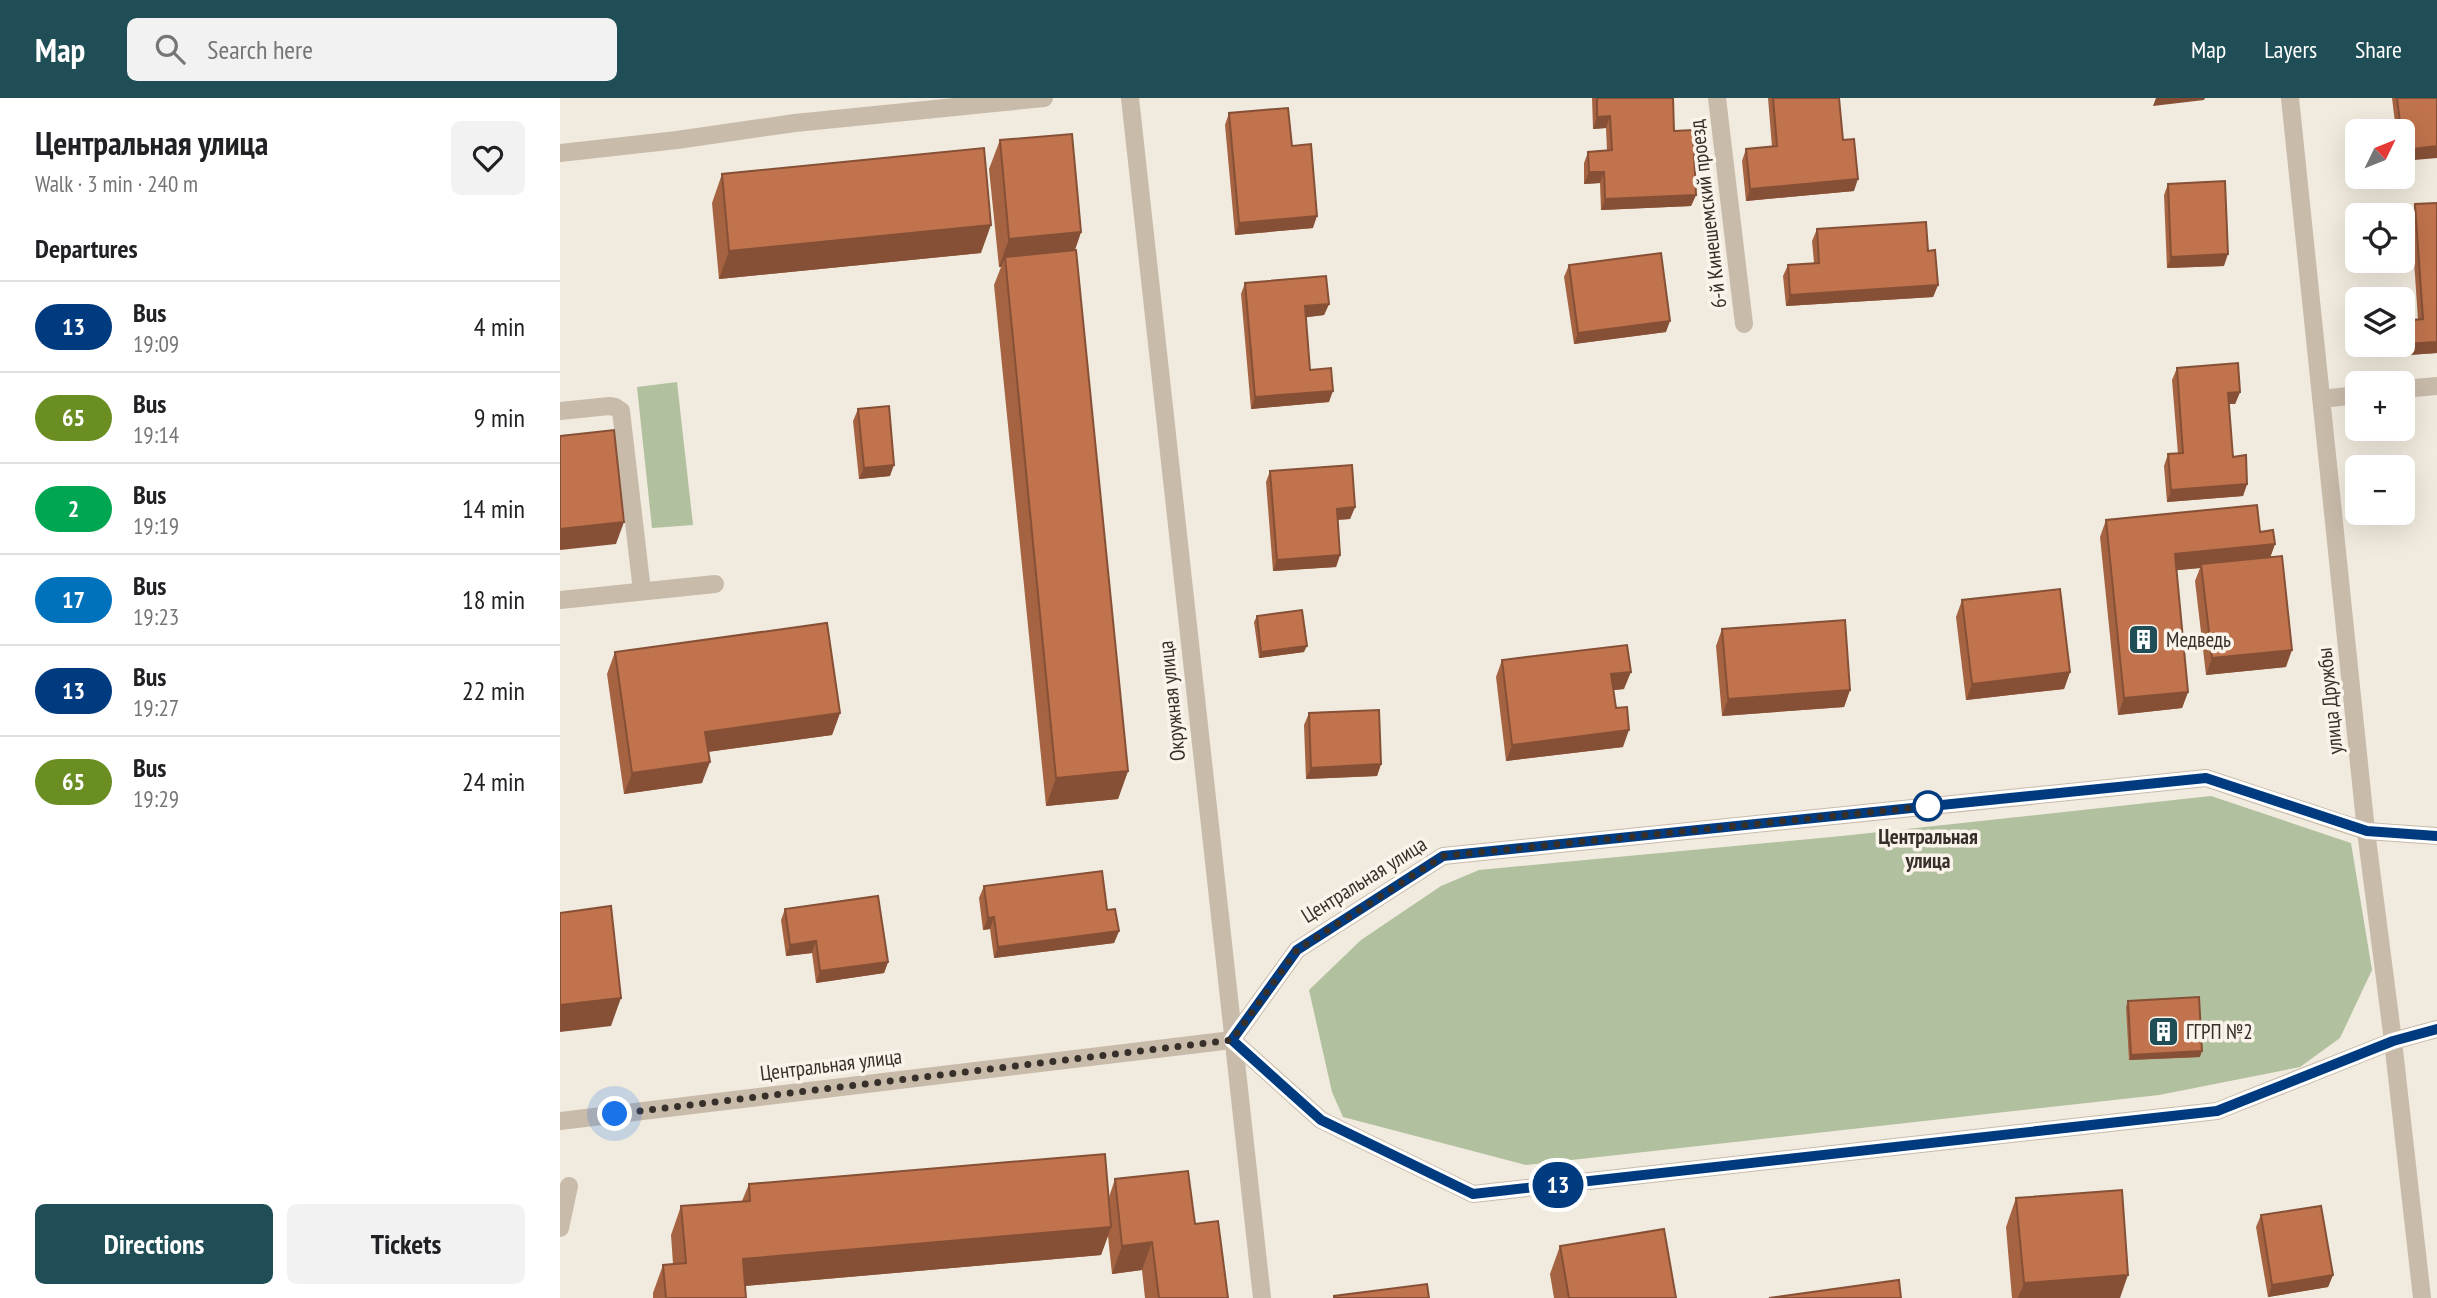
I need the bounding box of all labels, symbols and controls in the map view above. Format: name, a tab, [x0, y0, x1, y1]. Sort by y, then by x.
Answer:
search box	[127, 18, 617, 81]
text: Map	[35, 28, 85, 71]
icon: search	[151, 30, 189, 68]
text: Search here	[207, 33, 313, 66]
text: Map	[2191, 34, 2226, 65]
text: Layers	[2264, 34, 2317, 65]
text: Share	[2355, 34, 2402, 65]
street label: 6-й Кинешемский проезд	[1683, 118, 1732, 310]
north arrow	[2345, 119, 2415, 189]
map controls	[2345, 119, 2415, 525]
text: Центральная улица	[35, 121, 268, 164]
button: heart	[451, 121, 525, 195]
text: Walk · 3 min · 240 m	[35, 169, 198, 198]
button: locate	[2345, 203, 2415, 273]
text: Departures	[35, 232, 138, 265]
button: layers	[2345, 287, 2415, 357]
text: Bus	[133, 296, 166, 329]
text: 4 min	[474, 310, 525, 343]
text: 13	[62, 311, 85, 342]
text: 19:09	[133, 329, 179, 358]
button: +	[2345, 371, 2415, 441]
text: Bus	[133, 387, 166, 420]
text: 9 min	[474, 401, 525, 434]
text: 65	[62, 402, 85, 433]
text: 19:14	[133, 420, 179, 449]
button: −	[2345, 455, 2415, 525]
text: Bus	[133, 478, 166, 511]
text: 14 min	[462, 492, 525, 525]
text: 2	[68, 493, 79, 524]
text: 19:19	[133, 511, 179, 540]
text: Bus	[133, 569, 166, 602]
text: 18 min	[462, 583, 525, 616]
text: 17	[62, 584, 85, 615]
text: 19:23	[133, 602, 179, 631]
building icon: Медведь	[2126, 623, 2160, 657]
place label: Медведь	[2166, 626, 2231, 653]
street label: Окружная улица	[1152, 640, 1191, 763]
street label: улица Дружбы	[2310, 646, 2349, 756]
text: Bus	[133, 660, 166, 693]
text: 22 min	[462, 674, 525, 707]
text: 13	[62, 675, 85, 706]
text: 19:27	[133, 693, 179, 722]
text: Bus	[133, 751, 166, 784]
text: 24 min	[462, 765, 525, 798]
text: 65	[62, 766, 85, 797]
text: 19:29	[133, 784, 179, 813]
marker: Центральная улица	[1913, 791, 1943, 821]
place label: Центральная улица	[1878, 823, 1978, 874]
street label: Центральная улица	[1296, 830, 1431, 929]
building icon: ГГРП №2	[2146, 1015, 2180, 1049]
place label: ГГРП №2	[2186, 1018, 2253, 1045]
street label: Центральная улица	[758, 1042, 903, 1087]
your location	[597, 1096, 632, 1131]
line badge: 13	[1527, 1162, 1590, 1208]
text: 13	[1547, 1169, 1569, 1200]
button: Directions	[35, 1204, 273, 1284]
button: Tickets	[287, 1204, 525, 1284]

